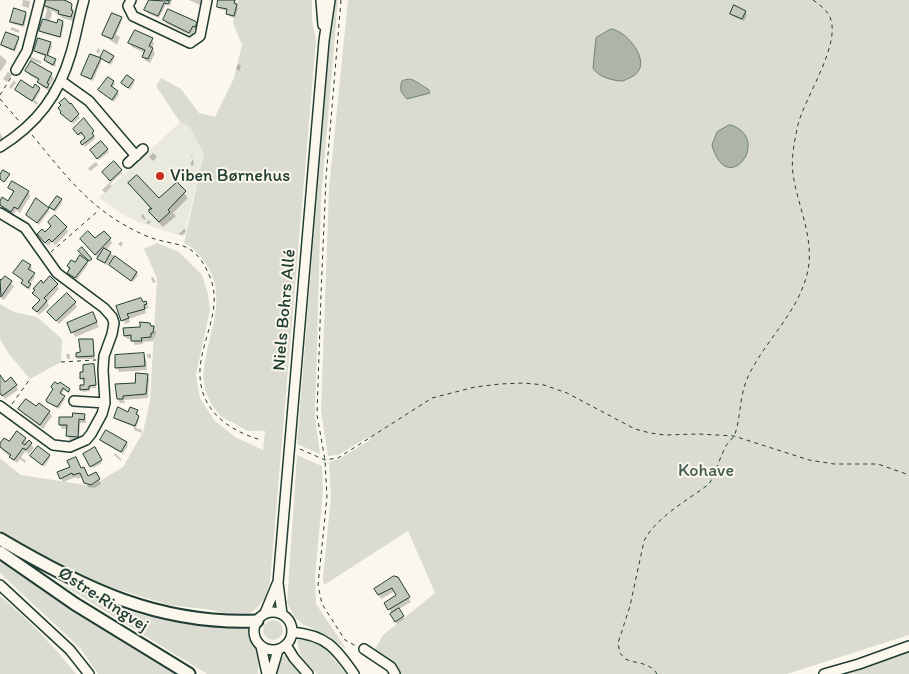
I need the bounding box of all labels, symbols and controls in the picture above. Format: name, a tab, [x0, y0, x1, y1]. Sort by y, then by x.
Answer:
place label: Viben Børnehus	[170, 165, 290, 187]
marker: Viben Børnehus	[154, 170, 166, 182]
street label: Niels Bohrs Allé	[269, 248, 301, 372]
park label: Kohave	[678, 460, 734, 482]
street label: Østre Ringvej	[54, 563, 152, 637]

